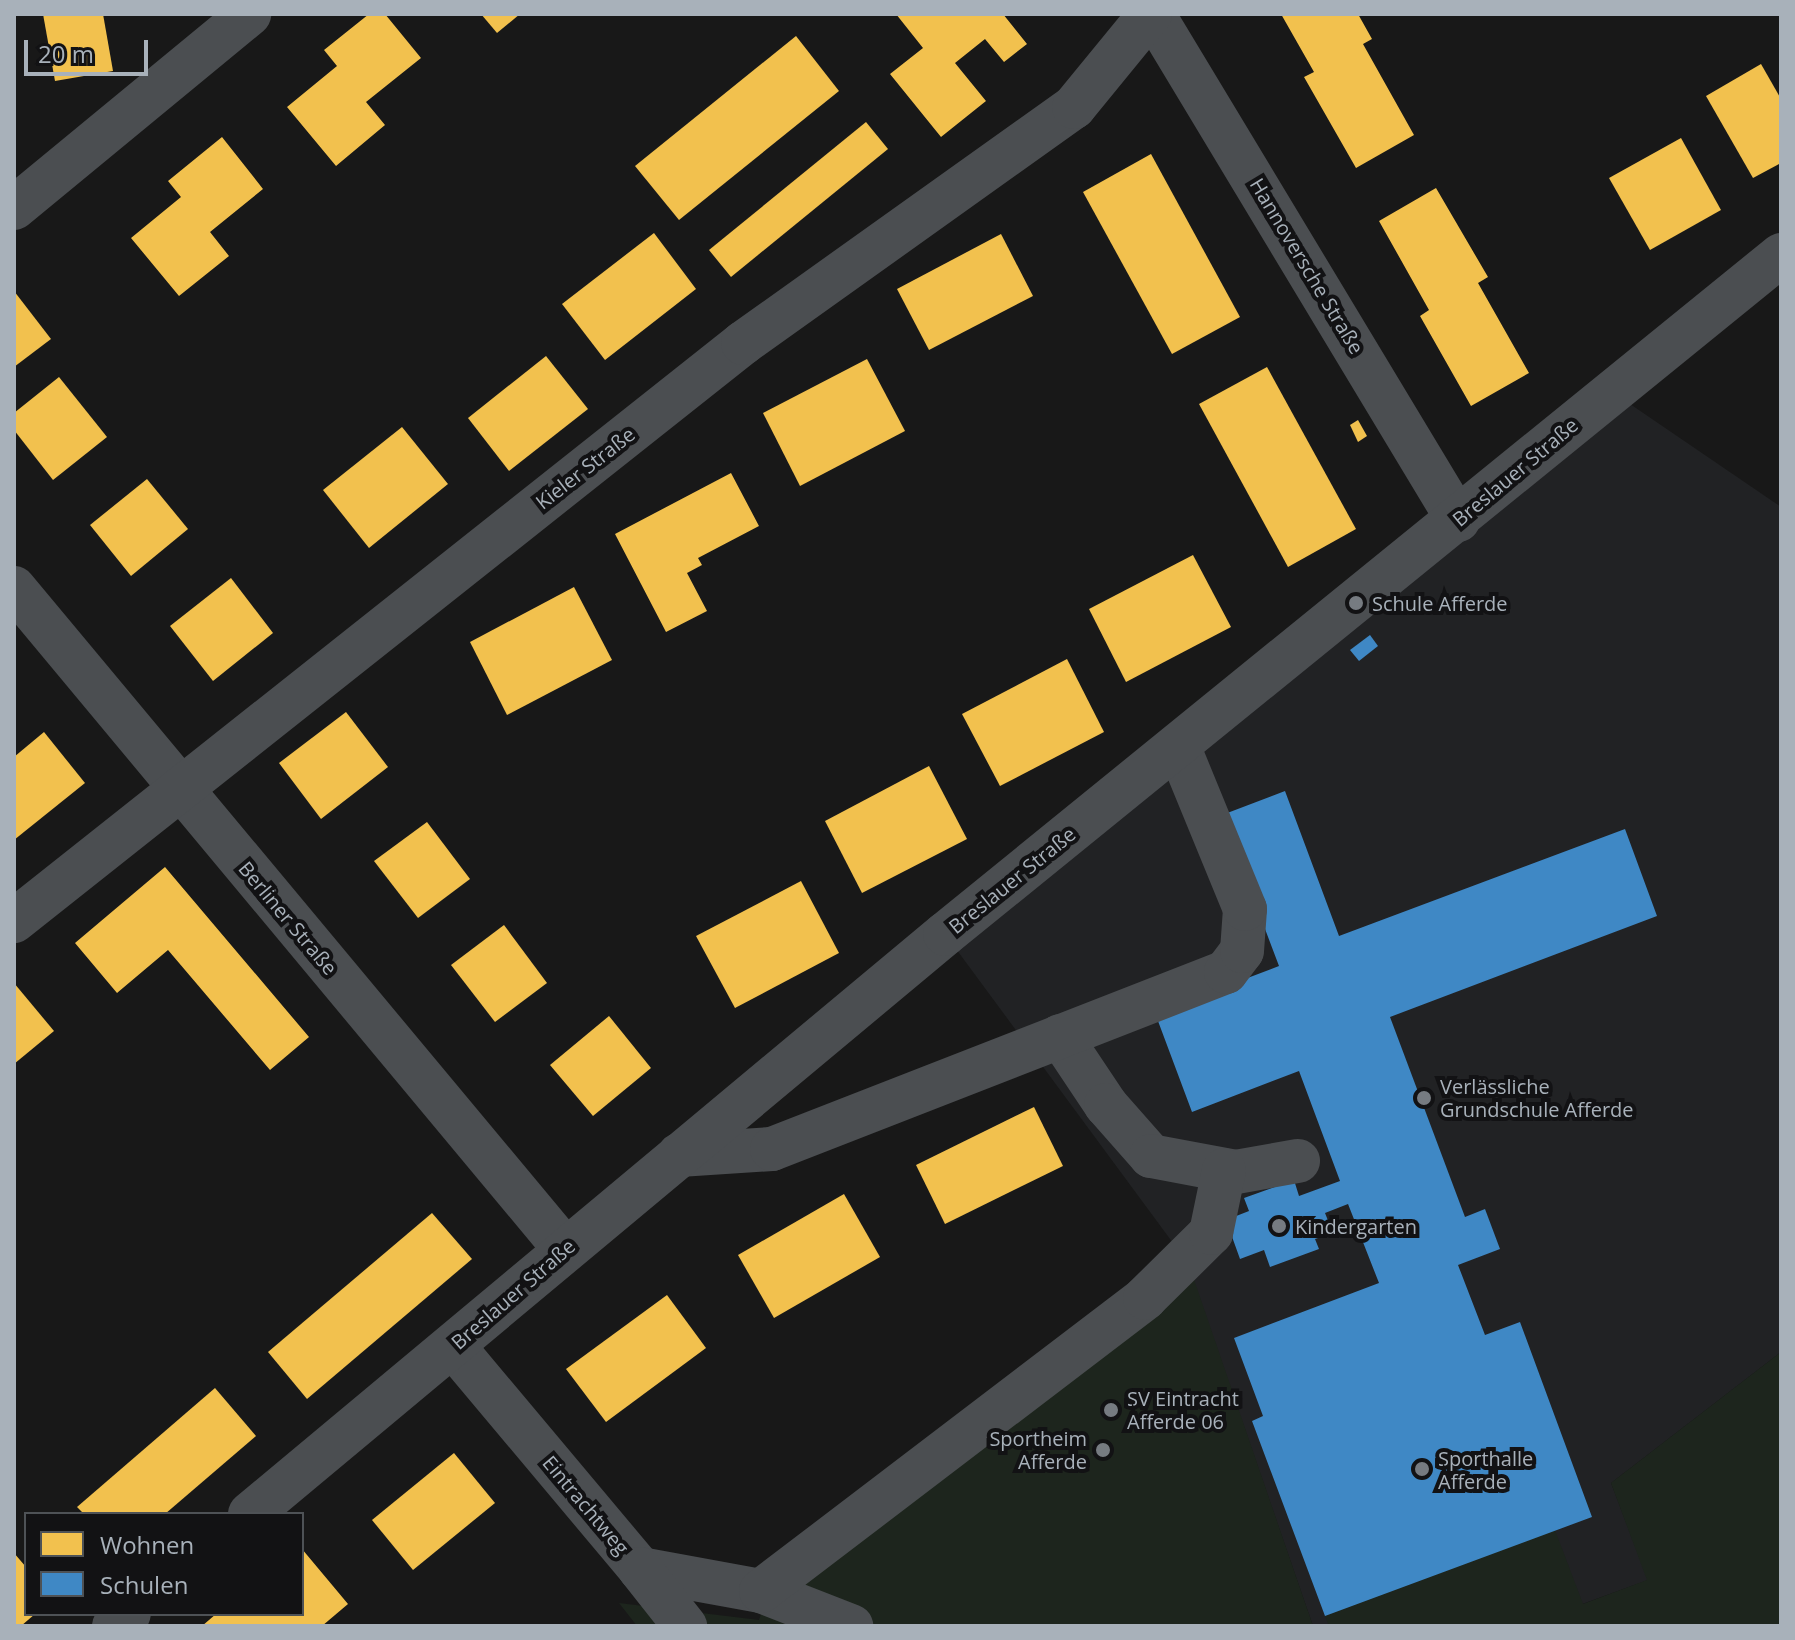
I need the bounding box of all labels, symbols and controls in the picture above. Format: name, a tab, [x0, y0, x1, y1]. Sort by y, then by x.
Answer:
scale bar	[28, 24, 152, 74]
text: 20 m	[38, 37, 94, 70]
street label: Hannoversche Straße	[1245, 174, 1369, 358]
street label: Breslauer Straße	[1448, 413, 1582, 531]
street label: Kieler Straße	[531, 422, 639, 514]
place label: Schule Afferde	[1372, 591, 1508, 615]
marker: Schule Afferde	[1347, 594, 1365, 612]
street label: Breslauer Straße	[944, 822, 1080, 938]
street label: Berliner Straße	[234, 857, 342, 979]
place label: Verlässliche Grundschule Afferde	[1440, 1074, 1634, 1121]
marker: Verlässliche Grundschule Afferde	[1415, 1089, 1433, 1107]
place label: Kindergarten	[1295, 1214, 1417, 1238]
marker: Kindergarten	[1270, 1217, 1288, 1235]
street label: Breslauer Straße	[446, 1234, 580, 1354]
place label: SV Eintracht Afferde 06	[1127, 1386, 1239, 1433]
marker: SV Eintracht Afferde 06	[1102, 1401, 1120, 1419]
place label: Sportheim Afferde	[989, 1426, 1087, 1473]
marker: Sportheim Afferde	[1094, 1441, 1112, 1459]
place label: Sporthalle Afferde	[1438, 1446, 1533, 1493]
street label: Eintrachtweg	[538, 1451, 634, 1559]
marker: Sporthalle Afferde	[1413, 1460, 1431, 1478]
legend	[24, 1512, 304, 1616]
text: Wohnen	[100, 1528, 194, 1561]
text: Schulen	[100, 1568, 188, 1601]

